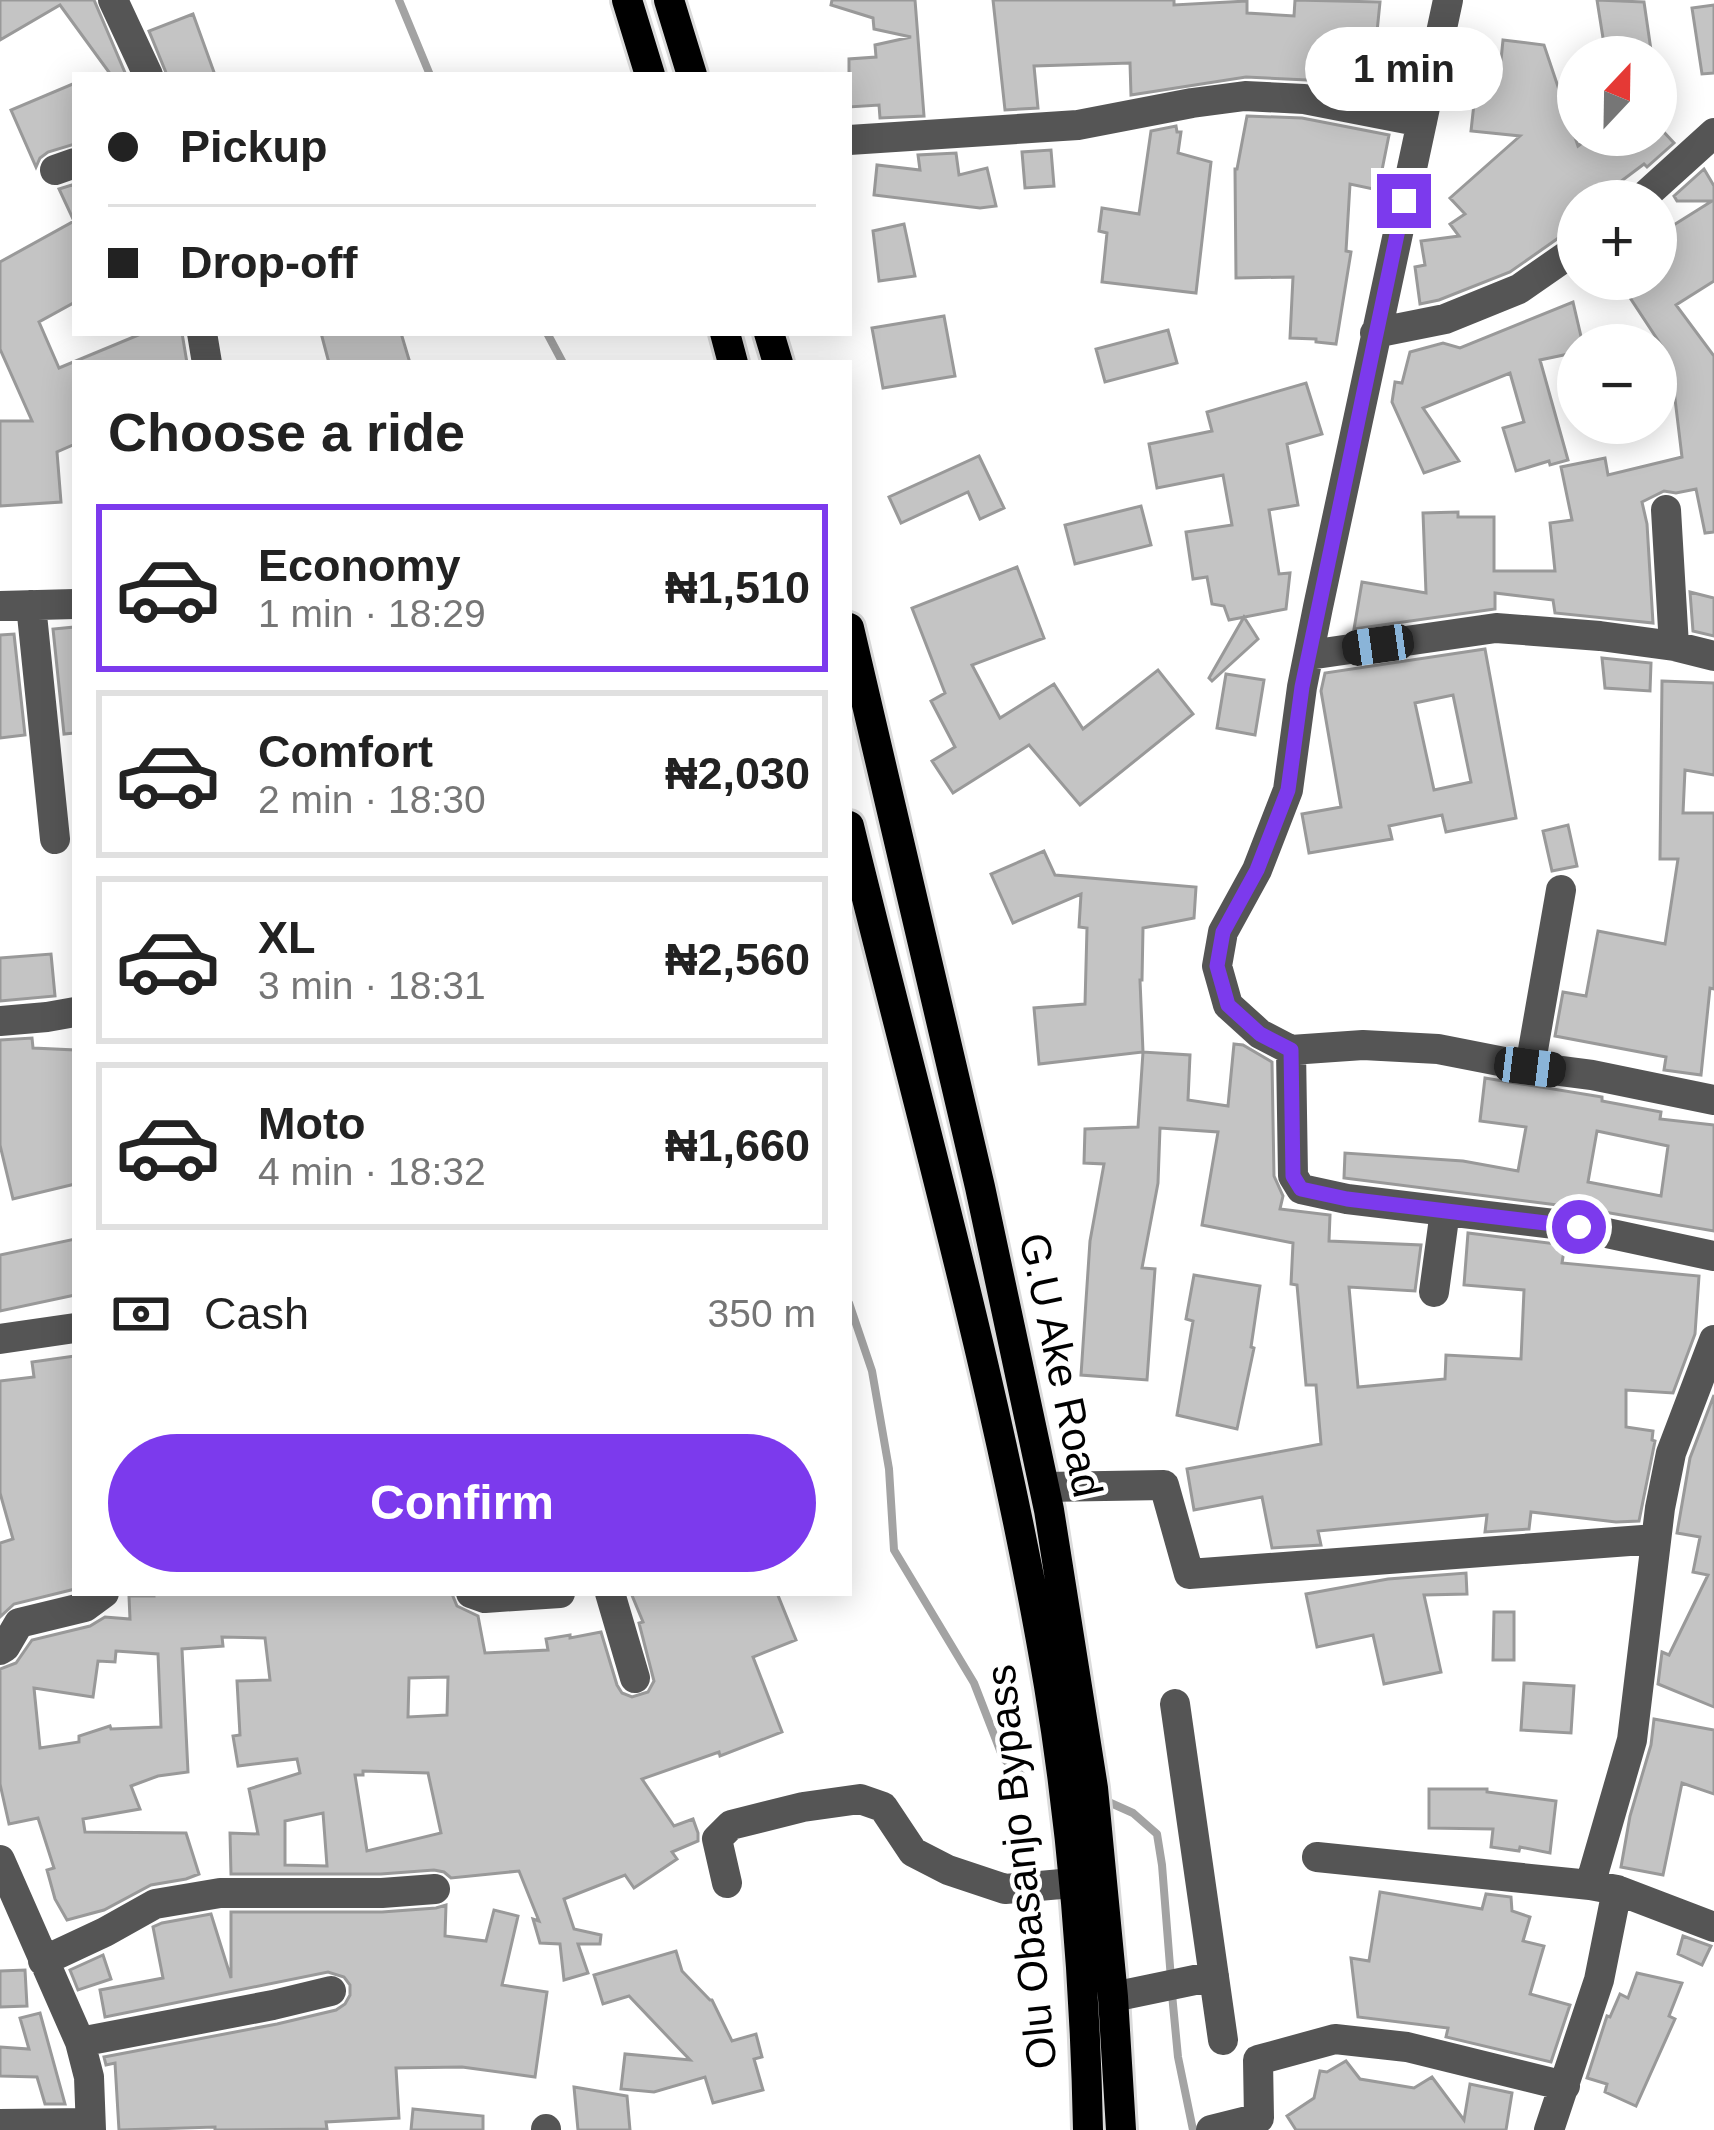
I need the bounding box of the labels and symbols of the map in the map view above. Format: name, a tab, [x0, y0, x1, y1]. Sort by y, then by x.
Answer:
callout: 1 min	[1305, 27, 1503, 111]
north arrow	[1557, 36, 1677, 156]
route end	[1377, 174, 1431, 228]
car	[1340, 622, 1416, 668]
car	[1492, 1045, 1568, 1089]
route start	[1552, 1200, 1606, 1254]
street label: G.U Ake Road	[1010, 1229, 1112, 1501]
street label: Olu Obasanjo Bypass	[976, 1663, 1066, 2071]

